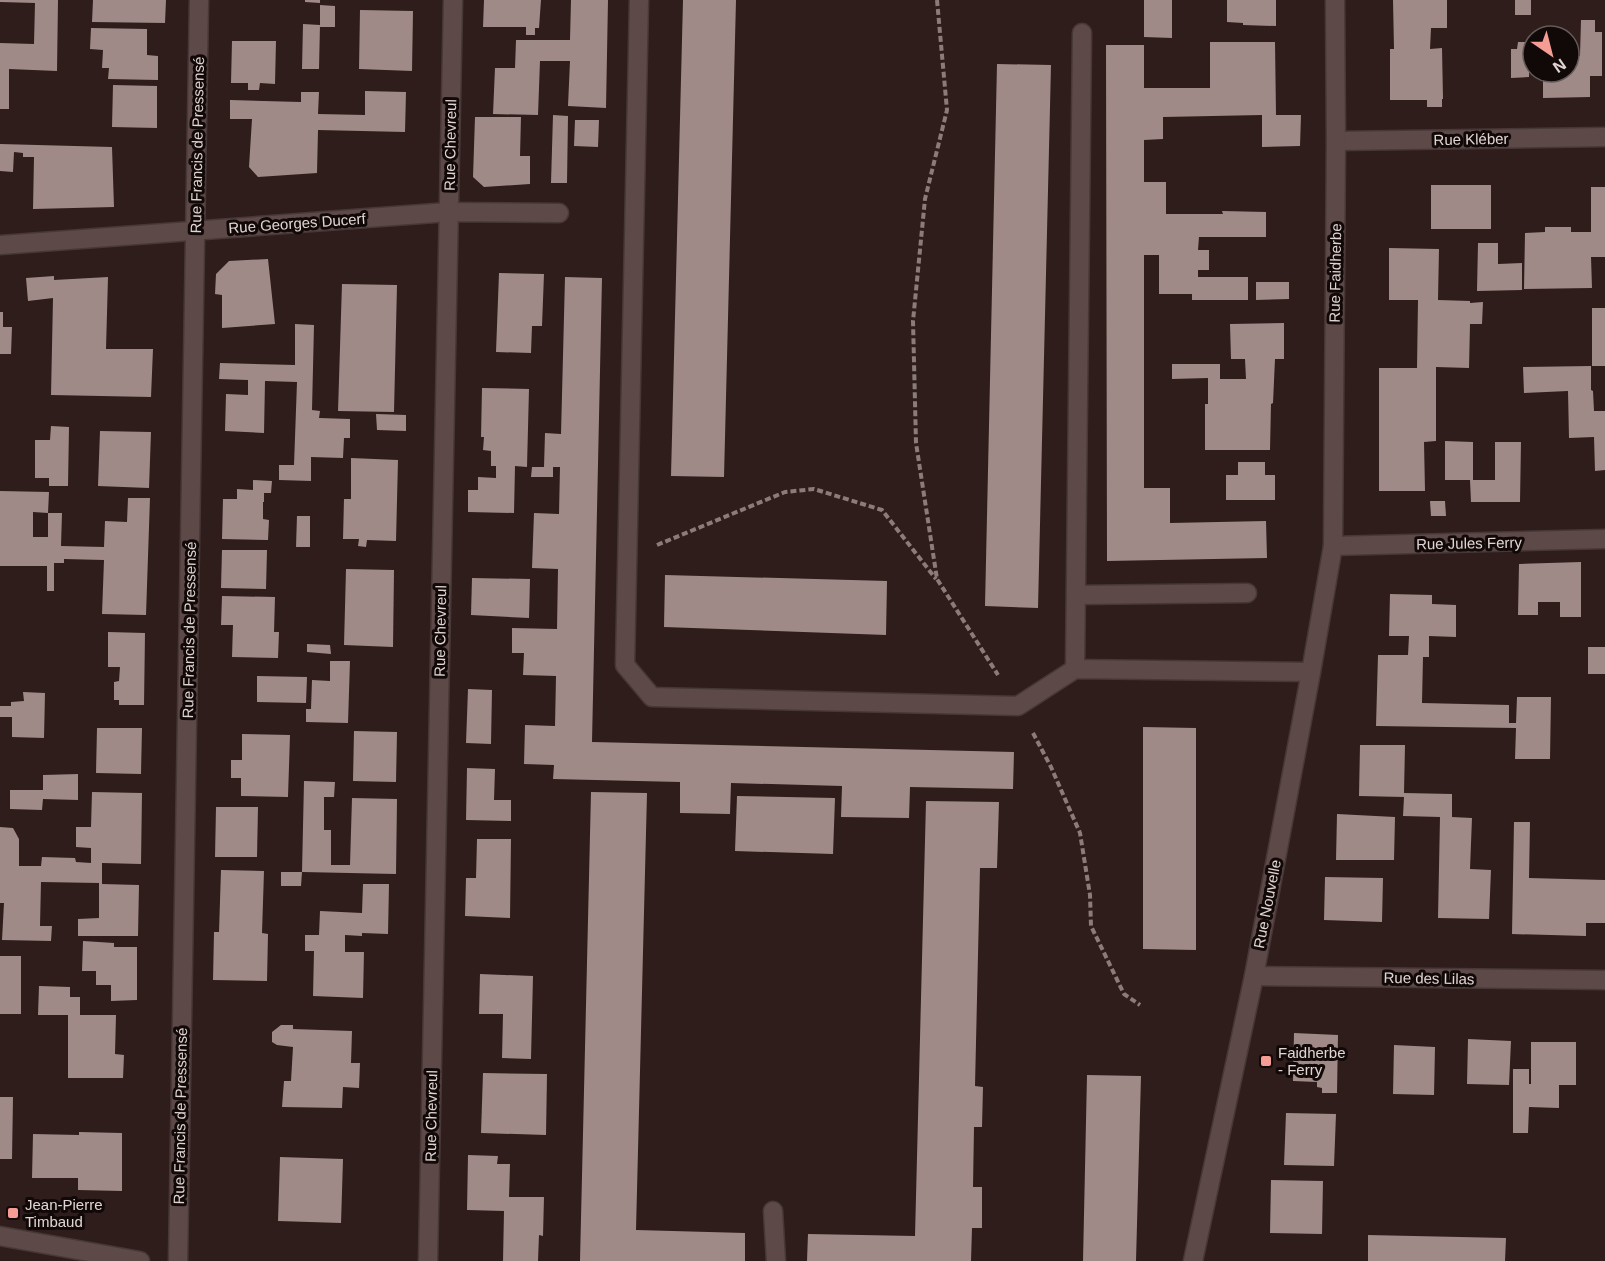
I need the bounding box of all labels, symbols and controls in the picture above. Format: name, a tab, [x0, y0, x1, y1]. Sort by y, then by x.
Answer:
north arrow	[1521, 24, 1581, 84]
street label: Rue Francis de Pressensé	[187, 56, 207, 234]
text: N	[1550, 56, 1569, 76]
street label: Rue Chevreul	[441, 99, 459, 191]
street label: Rue Kléber	[1433, 130, 1509, 148]
street label: Rue Georges Ducerf	[228, 210, 367, 236]
street label: Rue Faidherbe	[1326, 223, 1344, 323]
street label: Rue Jules Ferry	[1416, 534, 1523, 552]
street label: Rue Francis de Pressensé	[179, 541, 199, 719]
street label: Rue Chevreul	[431, 585, 449, 677]
street label: Rue Nouvelle	[1250, 858, 1284, 950]
street label: Rue des Lilas	[1383, 969, 1475, 987]
street label: Rue Francis de Pressensé	[170, 1027, 190, 1205]
place label: Faidherbe - Ferry	[1278, 1044, 1346, 1078]
marker: Faidherbe - Ferry	[1259, 1054, 1273, 1068]
street label: Rue Chevreul	[422, 1070, 440, 1162]
place label: Jean-Pierre Timbaud	[25, 1196, 103, 1230]
marker: Jean-Pierre Timbaud	[6, 1206, 20, 1220]

